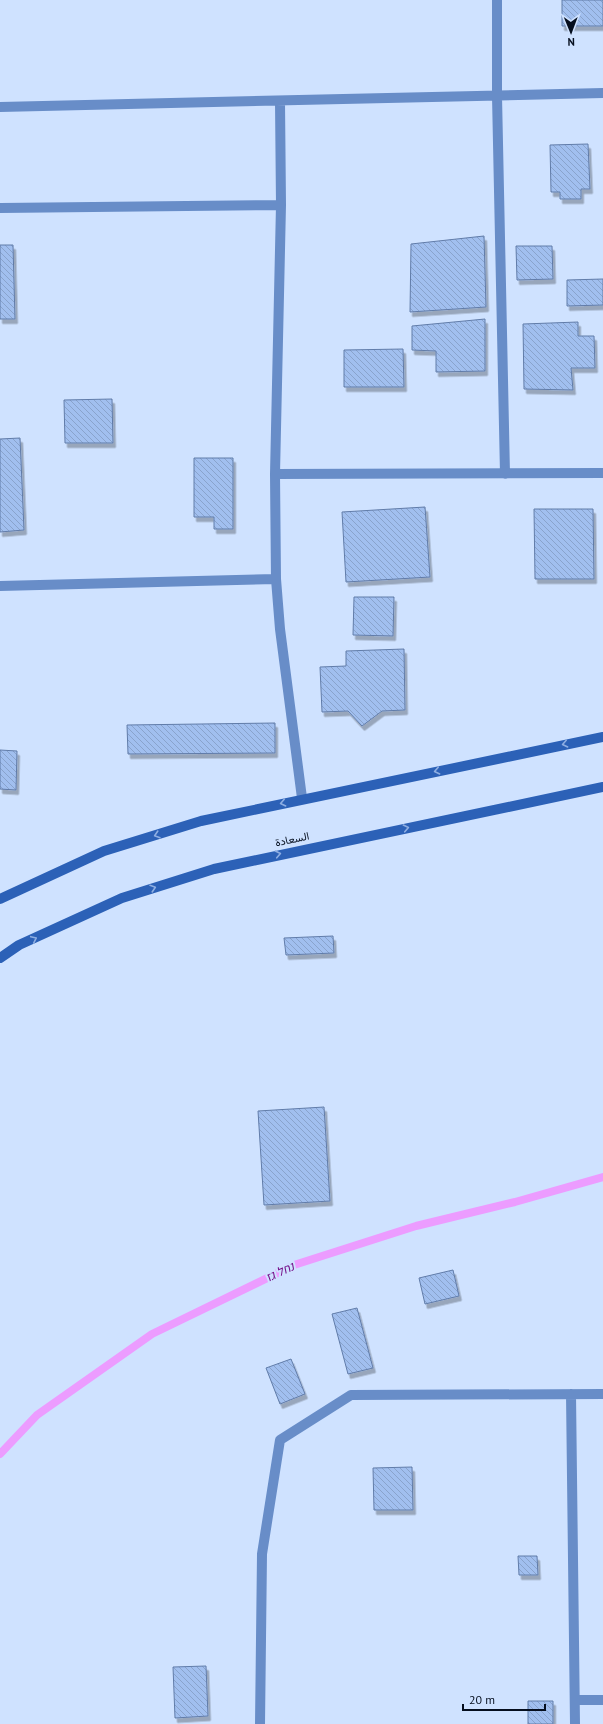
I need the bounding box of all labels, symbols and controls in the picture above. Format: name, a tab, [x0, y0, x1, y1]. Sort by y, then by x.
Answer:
north arrow	[551, 12, 591, 52]
text: N	[567, 35, 575, 49]
one-way arrow	[562, 740, 568, 748]
one-way arrow	[434, 766, 441, 774]
one-way arrow	[280, 798, 286, 806]
one-way arrow	[403, 824, 409, 832]
street label: السعادة	[274, 829, 310, 849]
one-way arrow	[154, 830, 161, 838]
one-way arrow	[275, 851, 282, 859]
one-way arrow	[149, 884, 156, 893]
one-way arrow	[29, 936, 37, 944]
water label: נחל גז	[263, 1258, 298, 1285]
scale bar	[463, 1686, 545, 1712]
text: 20 m	[469, 1692, 495, 1707]

